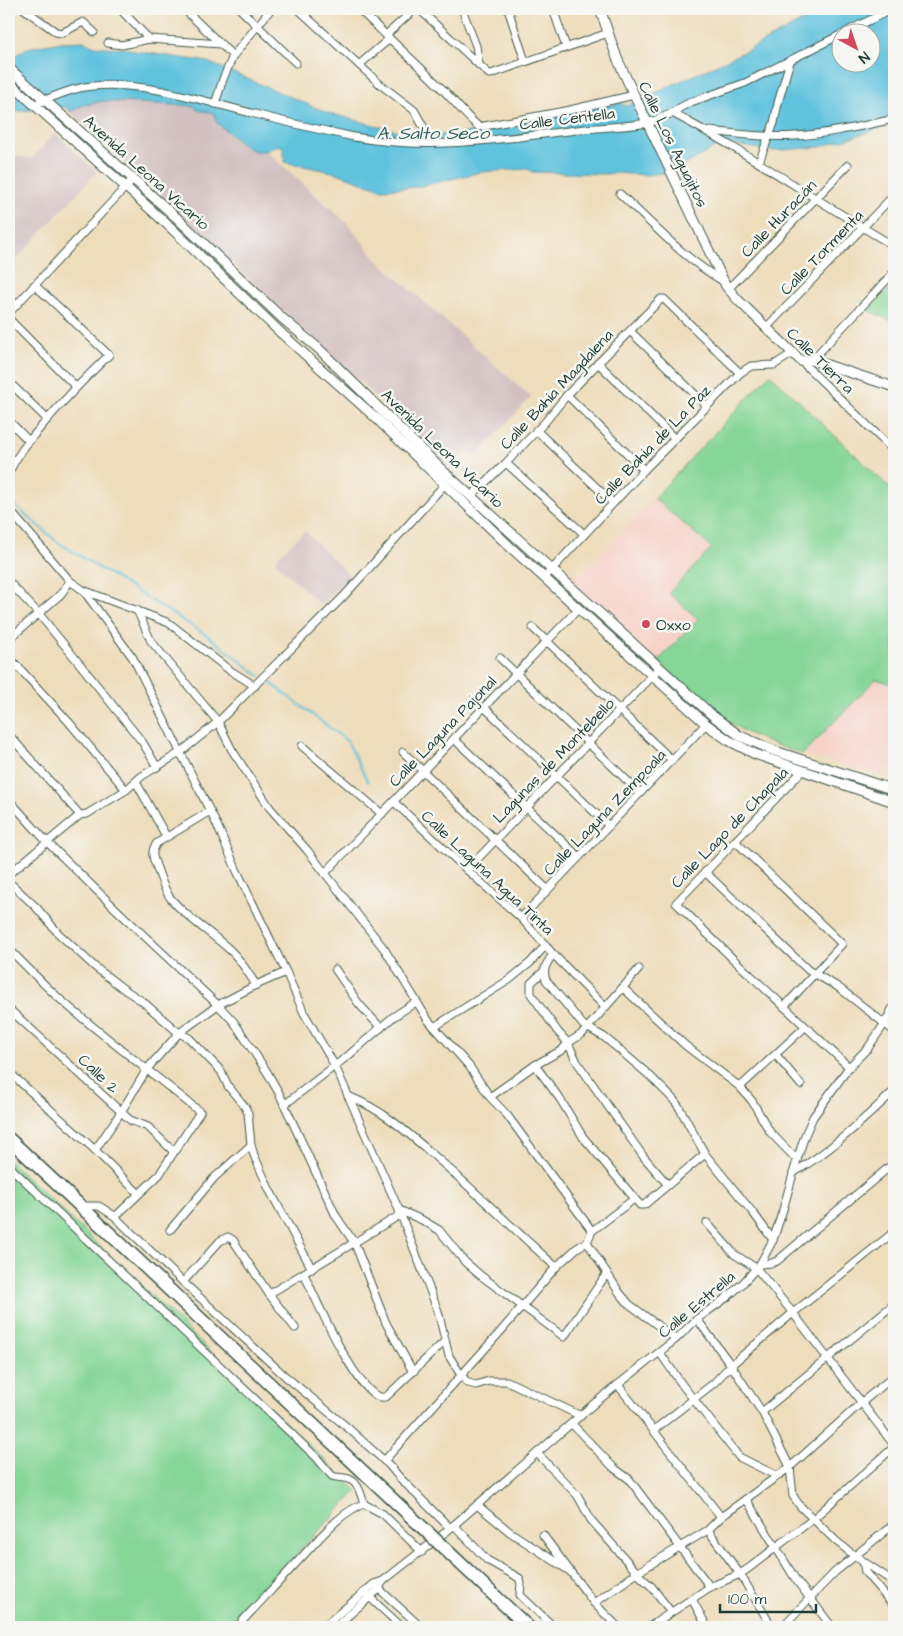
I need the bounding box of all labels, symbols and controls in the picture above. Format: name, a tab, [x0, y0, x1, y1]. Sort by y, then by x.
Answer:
north arrow	[830, 22, 880, 72]
text: N	[854, 47, 874, 68]
street label: Calle Los Aguajitos	[632, 78, 713, 212]
street label: Calle Centella	[518, 102, 616, 136]
street label: Avenida Leona Vicario	[79, 110, 214, 235]
water label: A. Salto Seco	[377, 121, 491, 146]
street label: Calle Huracán	[736, 175, 822, 263]
street label: Calle Tormenta	[775, 205, 868, 300]
street label: Calle Tierra	[782, 323, 859, 399]
street label: Calle Bahía Magdalena	[495, 325, 619, 455]
street label: Calle Bahía de La Paz	[590, 380, 716, 510]
street label: Avenida Leona Vicario	[376, 384, 508, 513]
place label: Oxxo	[656, 614, 691, 636]
marker: Oxxo	[640, 618, 652, 630]
street label: Calle Laguna Pajonal	[384, 671, 502, 793]
street label: Lagunas de Montebello	[488, 693, 620, 829]
street label: Calle Laguna Zempoala	[538, 745, 672, 881]
street label: Calle Lago de Chapala	[666, 762, 794, 894]
street label: Calle Laguna Agua Tinta	[416, 805, 558, 941]
street label: Calle 2	[73, 1049, 124, 1098]
street label: Calle Estrella	[653, 1266, 740, 1343]
scale bar	[720, 1581, 817, 1613]
text: 100 m	[728, 1589, 767, 1610]

